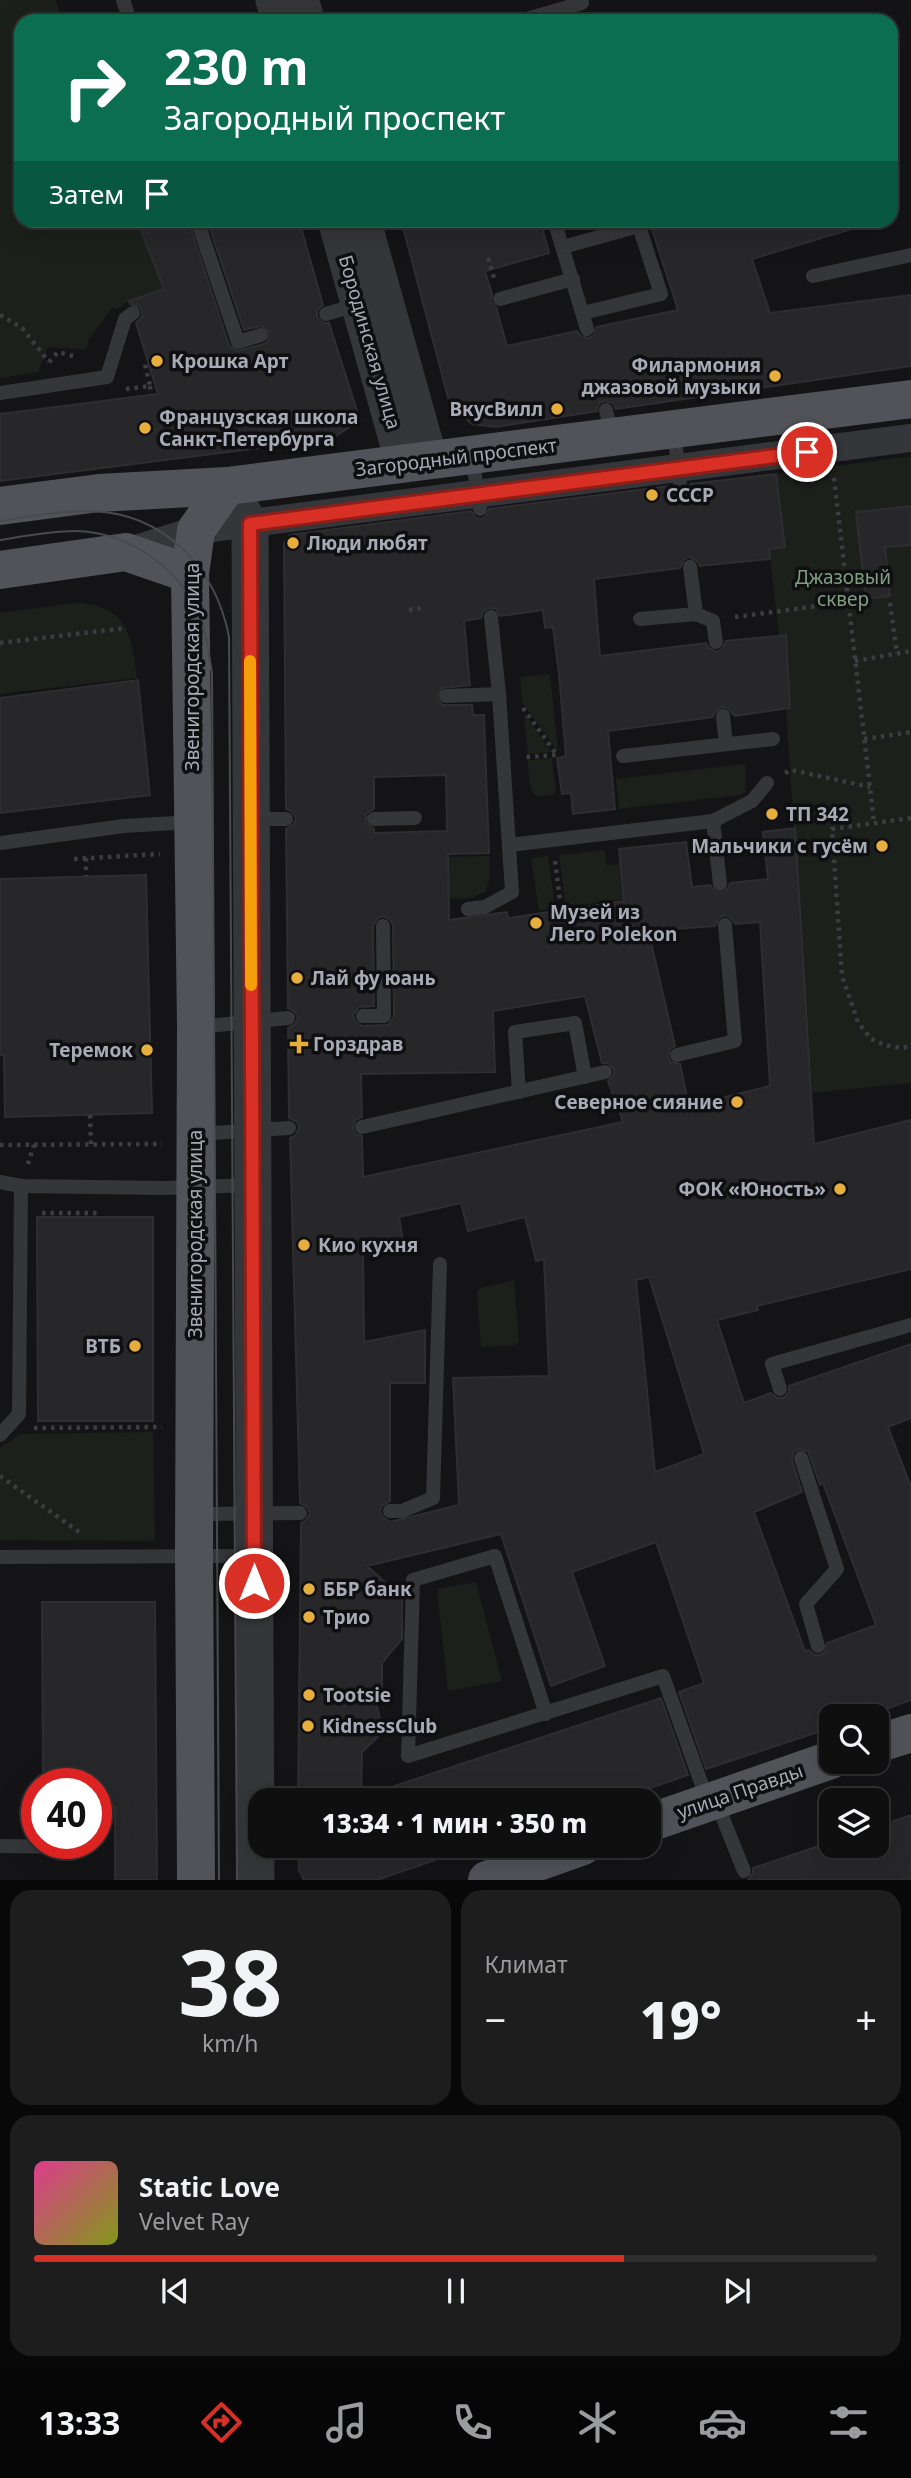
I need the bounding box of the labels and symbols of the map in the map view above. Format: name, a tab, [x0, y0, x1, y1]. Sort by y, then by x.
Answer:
street label: Бородинская улица	[333, 252, 407, 432]
place label: Крошка Арт	[171, 348, 289, 374]
place label: Филармония джазовой музыки	[582, 352, 761, 400]
marker: Крошка Арт	[149, 353, 165, 369]
marker: Филармония джазовой музыки	[767, 368, 783, 384]
place label: ВкусВилл	[449, 396, 543, 422]
marker: ВкусВилл	[549, 401, 565, 417]
place label: Французская школа Санкт-Петербурга	[159, 404, 358, 452]
marker: Французская школа Санкт-Петербурга	[137, 420, 153, 436]
pin	[777, 422, 837, 482]
street label: Загородный проспект	[354, 432, 558, 482]
place label: СССР	[666, 482, 714, 508]
marker: СССР	[644, 487, 660, 503]
place label: Люди любят	[307, 530, 428, 556]
marker: Люди любят	[285, 535, 301, 551]
street label: Звенигородская улица	[179, 563, 205, 771]
park label: Джазовый сквер	[795, 564, 891, 612]
place label: ТП 342	[786, 801, 849, 827]
marker: ТП 342	[764, 806, 780, 822]
place label: Мальчики с гусём	[691, 833, 868, 859]
marker: Мальчики с гусём	[874, 838, 890, 854]
place label: Музей из Лего Polekon	[550, 899, 677, 947]
marker: Музей из Лего Polekon	[528, 915, 544, 931]
place label: Лай фу юань	[311, 965, 436, 991]
marker: Лай фу юань	[289, 970, 305, 986]
place label: Горздрав	[313, 1031, 403, 1057]
marker: Горздрав	[291, 1036, 307, 1052]
place label: Теремок	[49, 1037, 133, 1063]
marker: Теремок	[139, 1042, 155, 1058]
place label: Северное сияние	[554, 1089, 723, 1115]
marker: Северное сияние	[729, 1094, 745, 1110]
street label: Звенигородская улица	[182, 1130, 208, 1338]
place label: ФОК «Юность»	[678, 1176, 826, 1202]
marker: ФОК «Юность»	[832, 1181, 848, 1197]
place label: Кио кухня	[318, 1232, 418, 1258]
marker: Кио кухня	[296, 1237, 312, 1253]
place label: ВТБ	[85, 1333, 121, 1359]
marker: ВТБ	[127, 1338, 143, 1354]
position arrow	[217, 1546, 291, 1620]
place label: ББР банк	[323, 1576, 412, 1602]
marker: ББР банк	[301, 1581, 317, 1597]
place label: Трио	[323, 1604, 370, 1630]
marker: Трио	[301, 1609, 317, 1625]
place label: Tootsie	[323, 1682, 391, 1708]
marker: Tootsie	[301, 1687, 317, 1703]
place label: KidnessClub	[322, 1713, 437, 1739]
marker: KidnessClub	[300, 1718, 316, 1734]
street label: улица Правды	[674, 1757, 806, 1825]
speed limit sign: 40	[21, 1768, 112, 1859]

